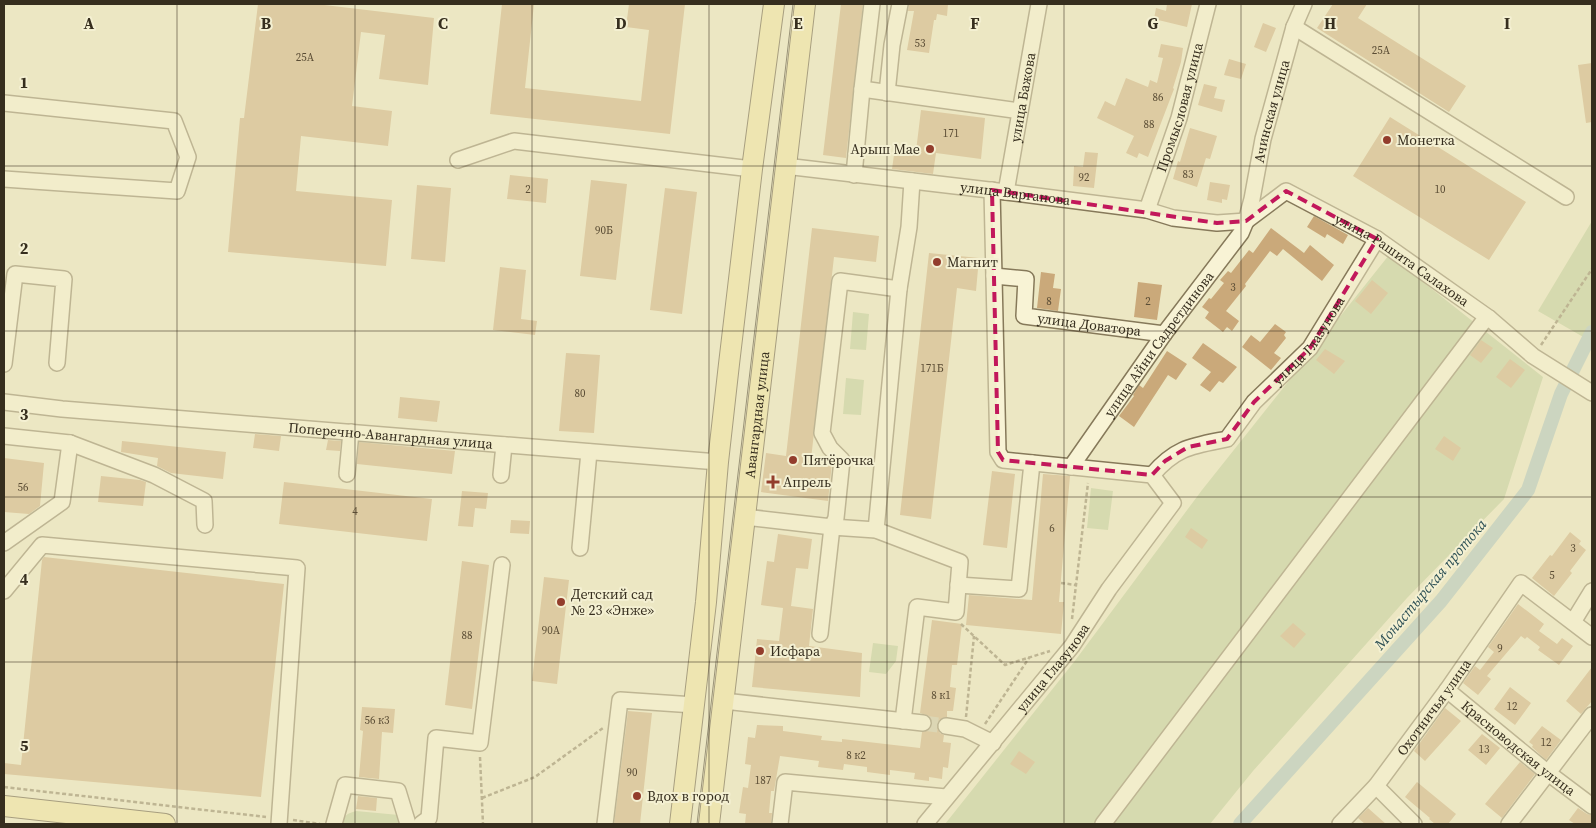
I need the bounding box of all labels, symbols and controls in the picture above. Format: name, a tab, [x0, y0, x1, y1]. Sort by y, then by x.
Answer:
text: A	[84, 12, 95, 34]
text: B	[261, 12, 272, 34]
text: C	[438, 12, 448, 34]
text: D	[615, 12, 627, 34]
text: E	[793, 12, 803, 34]
text: F	[970, 12, 980, 34]
text: G	[1148, 12, 1159, 34]
text: H	[1324, 12, 1336, 34]
text: I	[1504, 12, 1510, 34]
house number: 53	[915, 36, 926, 51]
street label: Промысловая улица	[1151, 40, 1208, 175]
house number: 25А	[1372, 43, 1391, 58]
house number: 25А	[296, 50, 315, 65]
street label: улица Бажова	[1005, 50, 1040, 144]
street label: Ачинская улица	[1249, 57, 1295, 164]
text: 1	[20, 71, 28, 93]
house number: 86	[1153, 90, 1164, 105]
house number: 88	[1144, 117, 1155, 132]
house number: 171	[943, 126, 959, 141]
place label: Монетка	[1397, 130, 1456, 150]
marker: Монетка	[1381, 134, 1393, 146]
place label: Арыш Мае	[851, 139, 920, 159]
marker: Арыш Мае	[924, 143, 936, 155]
house number: 83	[1183, 167, 1194, 182]
house number: 92	[1079, 170, 1090, 185]
street label: улица Варганова	[959, 177, 1072, 210]
house number: 2	[525, 182, 531, 197]
house number: 10	[1435, 182, 1446, 197]
street label: улица Рашита Салахова	[1331, 208, 1474, 311]
house number: 90Б	[595, 223, 613, 238]
text: 2	[20, 237, 29, 259]
place label: Магнит	[947, 252, 998, 272]
marker: Магнит	[931, 256, 943, 268]
street label: улица Айни Садретдинова	[1099, 266, 1219, 421]
house number: 3	[1230, 280, 1236, 295]
street label: улица Глазунова	[1268, 292, 1350, 389]
house number: 8	[1046, 294, 1052, 309]
house number: 2	[1145, 294, 1151, 309]
street label: улица Доватора	[1036, 308, 1143, 341]
street label: Авангардная улица	[740, 349, 774, 479]
house number: 171Б	[920, 361, 944, 376]
house number: 80	[575, 386, 586, 401]
text: 3	[20, 403, 29, 425]
street label: Поперечно-Авангардная улица	[288, 417, 494, 454]
place label: Пятёрочка	[803, 450, 875, 470]
marker: Пятёрочка	[787, 454, 799, 466]
place label: Апрель	[783, 472, 831, 492]
marker: Апрель	[767, 476, 779, 488]
house number: 56	[18, 480, 29, 495]
house number: 4	[352, 504, 358, 519]
water label: Монастырская протока	[1368, 514, 1491, 655]
house number: 6	[1049, 521, 1055, 536]
house number: 3	[1570, 541, 1576, 556]
text: 4	[20, 568, 29, 590]
house number: 5	[1549, 568, 1555, 583]
place label: Детский сад № 23 «Энже»	[571, 584, 654, 620]
marker: Детский сад № 23 «Энже»	[555, 596, 567, 608]
street label: улица Глазунова	[1011, 619, 1095, 716]
house number: 90А	[542, 623, 561, 638]
house number: 88	[462, 628, 473, 643]
place label: Исфара	[770, 641, 821, 661]
house number: 9	[1497, 641, 1503, 656]
marker: Исфара	[754, 645, 766, 657]
street label: Охотничья улица	[1392, 654, 1476, 760]
house number: 8 к1	[931, 688, 951, 703]
street label: Красноводская улица	[1457, 696, 1580, 801]
house number: 12	[1507, 699, 1518, 714]
house number: 56 к3	[364, 713, 390, 728]
text: 5	[20, 734, 29, 756]
house number: 12	[1541, 735, 1552, 750]
house number: 13	[1479, 742, 1490, 757]
house number: 8 к2	[846, 748, 866, 763]
house number: 90	[627, 765, 638, 780]
house number: 187	[755, 773, 772, 788]
place label: Вдох в город	[647, 786, 729, 806]
marker: Вдох в город	[631, 790, 643, 802]

